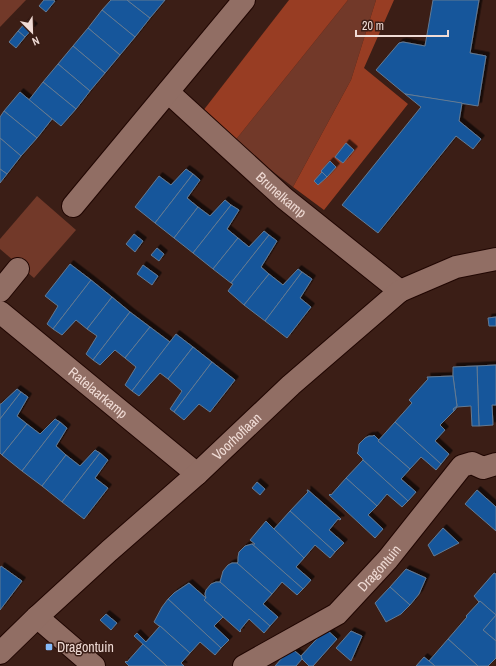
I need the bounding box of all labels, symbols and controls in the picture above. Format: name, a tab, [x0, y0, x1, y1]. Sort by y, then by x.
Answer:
north arrow	[12, 12, 52, 52]
scale bar	[356, 12, 448, 38]
text: 20 m	[362, 18, 384, 34]
text: N	[30, 33, 42, 49]
street label: Brunelkamp	[252, 168, 310, 222]
street label: Ratelaarkamp	[65, 363, 131, 422]
street label: Voorhoflaan	[208, 409, 265, 464]
street label: Dragontuin	[354, 541, 405, 595]
place label: Dragontuin	[57, 638, 114, 656]
marker: Dragontuin	[44, 642, 54, 652]

